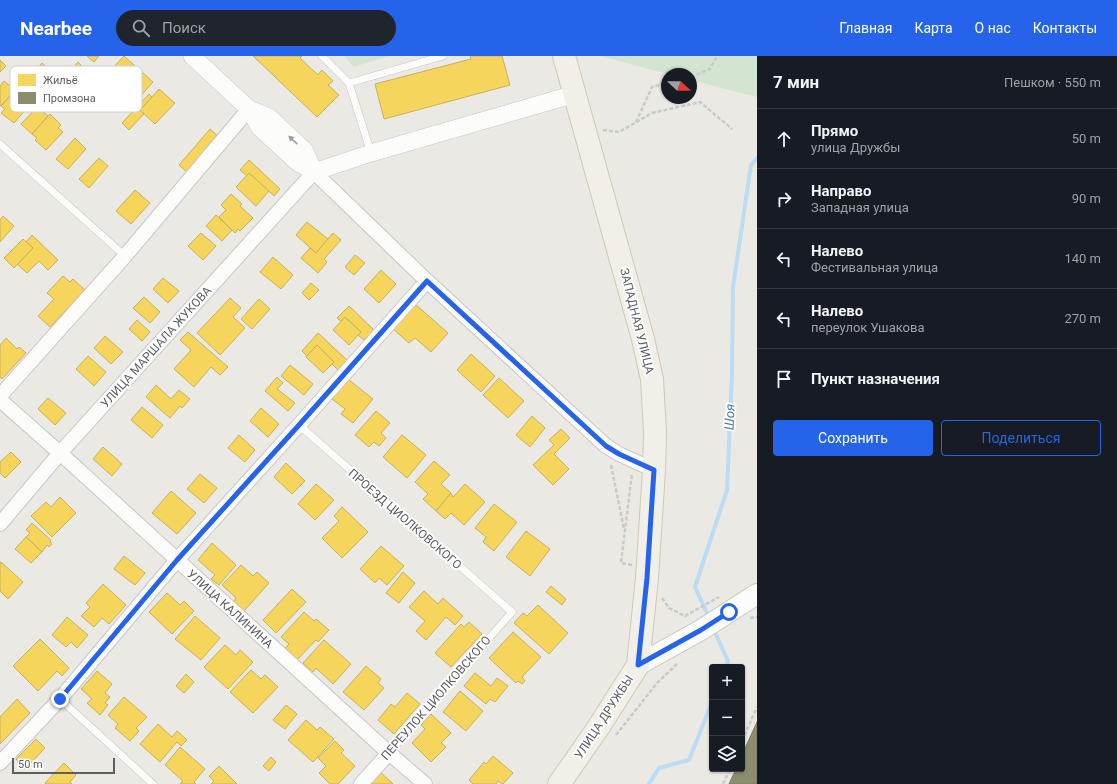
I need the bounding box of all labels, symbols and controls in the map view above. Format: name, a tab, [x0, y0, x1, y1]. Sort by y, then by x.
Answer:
search box	[116, 10, 396, 46]
text: Nearbee	[20, 17, 92, 40]
icon: search	[130, 17, 152, 39]
text: Поиск	[162, 19, 206, 37]
text: Главная	[839, 20, 892, 36]
text: Карта	[914, 20, 953, 36]
text: О нас	[975, 20, 1011, 36]
text: Контакты	[1033, 20, 1097, 36]
legend	[10, 66, 142, 112]
north arrow	[661, 68, 697, 104]
text: 7 мин	[773, 72, 819, 92]
text: Жильё	[43, 74, 78, 87]
text: Пешком · 550 m	[1004, 75, 1101, 90]
text: Промзона	[43, 92, 96, 105]
text: Прямо	[811, 122, 858, 140]
icon: ahead	[773, 128, 795, 150]
text: 50 m	[1072, 131, 1101, 146]
one-way arrow	[288, 135, 298, 144]
text: улица Дружбы	[811, 140, 900, 155]
text: Направо	[811, 182, 872, 200]
icon: right	[773, 188, 795, 210]
text: 90 m	[1072, 191, 1101, 206]
text: Западная улица	[811, 200, 909, 215]
text: Налево	[811, 242, 863, 260]
icon: left	[773, 248, 795, 270]
text: 140 m	[1064, 251, 1101, 266]
text: Фестивальная улица	[811, 260, 938, 275]
street label: ЗАПАДНАЯ УЛИЦА	[617, 267, 657, 376]
street label: УЛИЦА МАРШАЛА ЖУКОВА	[98, 283, 214, 410]
text: Налево	[811, 302, 863, 320]
icon: left	[773, 308, 795, 330]
text: 270 m	[1064, 311, 1101, 326]
text: переулок Ушакова	[811, 320, 925, 335]
icon: arrive	[773, 368, 795, 390]
text: Пункт назначения	[811, 370, 940, 388]
water label: Шоя	[722, 404, 737, 430]
button: Сохранить	[773, 420, 933, 456]
button: Поделиться	[941, 420, 1101, 456]
street label: ПРОЕЗД ЦИОЛКОВСКОГО	[345, 466, 465, 572]
street label: УЛИЦА КАЛИНИНА	[184, 567, 276, 651]
route start	[720, 603, 738, 621]
street label: ПЕРЕУЛОК ЦИОЛКОВСКОГО	[378, 633, 494, 763]
map controls	[709, 664, 745, 772]
button: +	[709, 664, 745, 700]
street label: УЛИЦА ДРУЖБЫ	[572, 673, 636, 761]
route end	[51, 690, 69, 708]
button: −	[709, 700, 745, 736]
button: layers	[709, 736, 745, 772]
scale bar	[12, 756, 115, 775]
text: 50 m	[18, 758, 43, 771]

